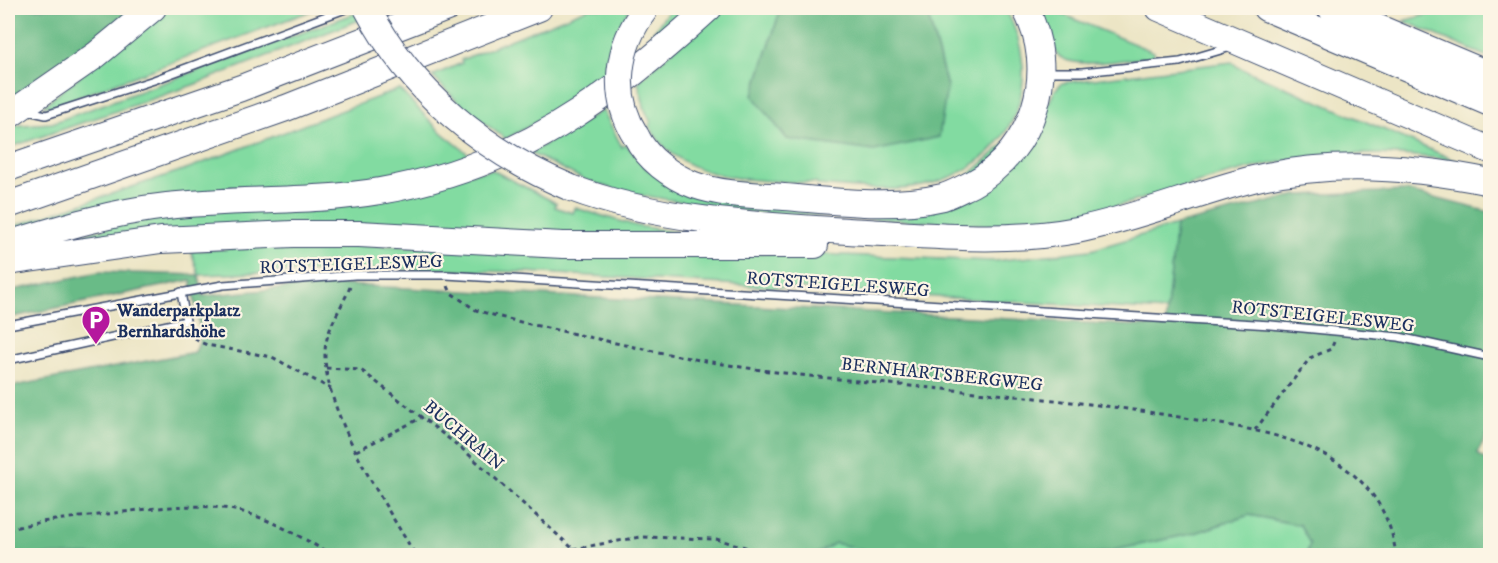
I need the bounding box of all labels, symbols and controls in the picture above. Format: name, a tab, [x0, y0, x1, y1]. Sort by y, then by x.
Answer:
street label: ROTSTEIGELESWEG	[259, 251, 444, 279]
street label: ROTSTEIGELESWEG	[746, 268, 931, 302]
street label: ROTSTEIGELESWEG	[1230, 296, 1416, 338]
place label: Wanderparkplatz Bernhardshöhe	[116, 300, 240, 343]
parking icon: Wanderparkplatz Bernhardshöhe	[80, 304, 112, 346]
street label: BERNHARTSBERGWEG	[840, 353, 1044, 397]
street label: BUCHRAIN	[419, 396, 508, 476]

